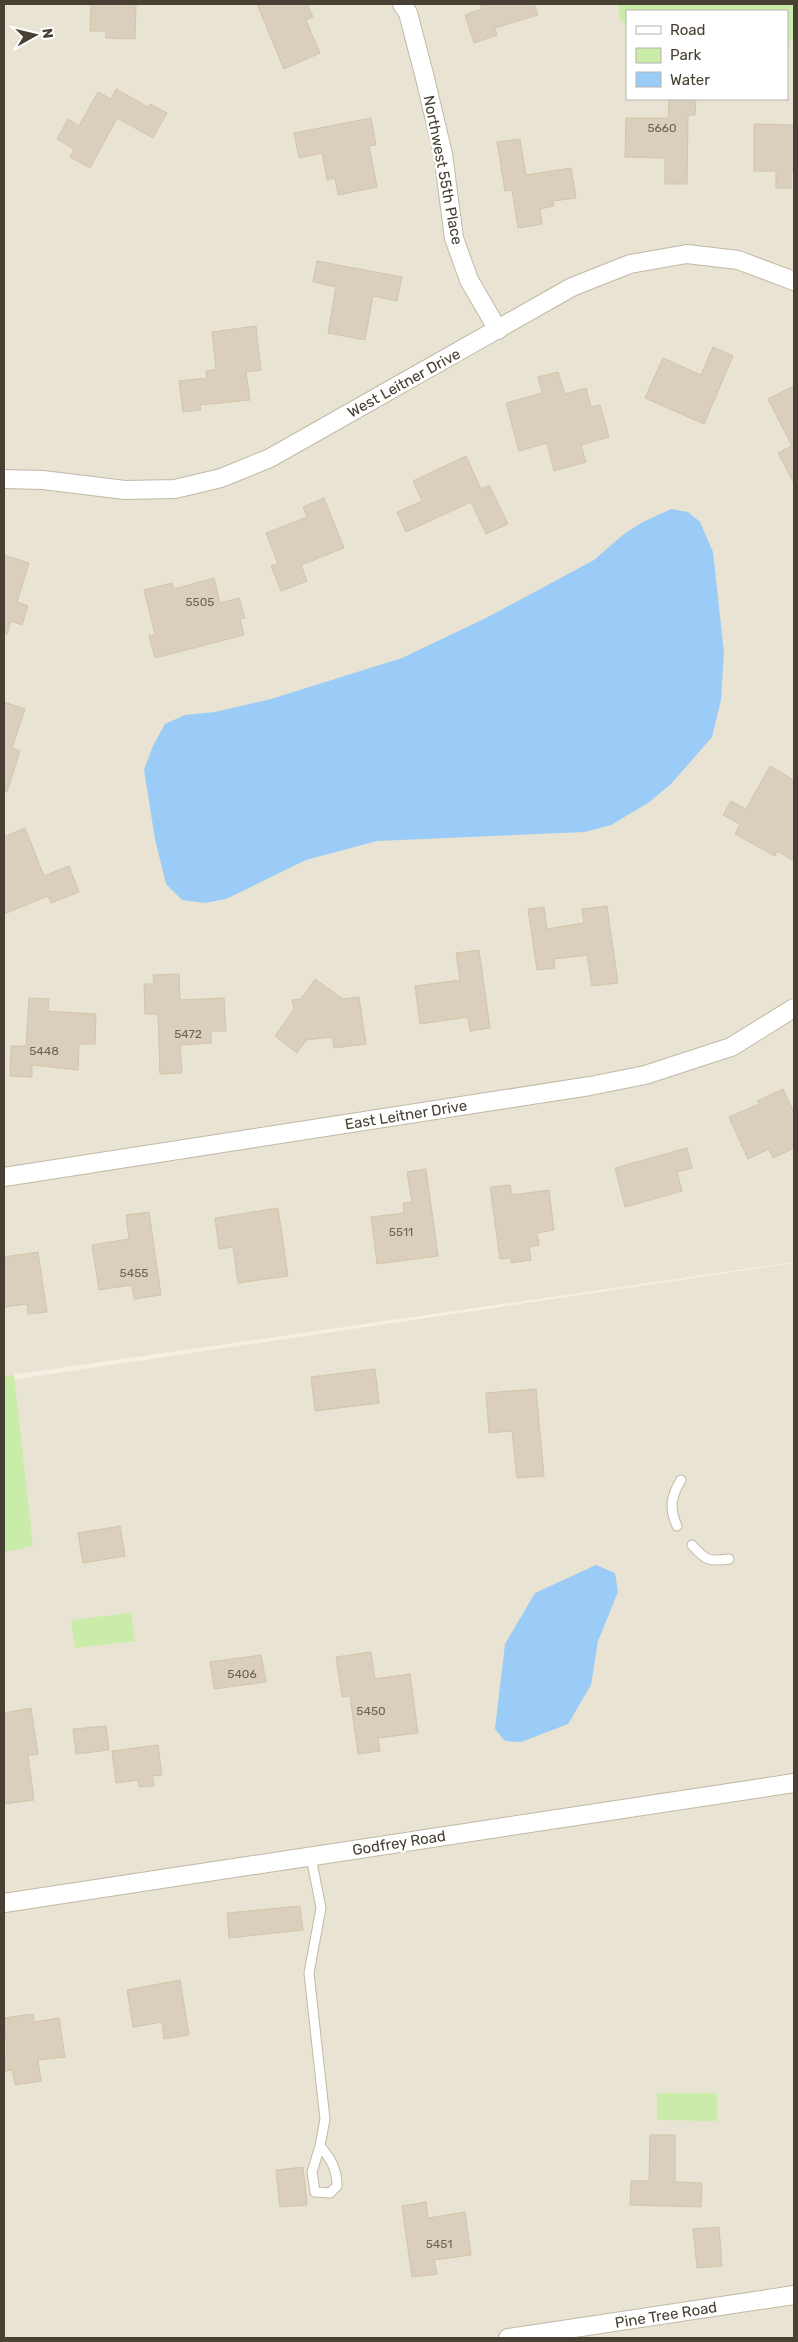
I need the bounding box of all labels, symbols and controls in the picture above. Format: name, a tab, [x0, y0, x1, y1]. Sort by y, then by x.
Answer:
north arrow	[10, 10, 60, 60]
legend	[626, 10, 788, 100]
text: Road	[670, 21, 706, 39]
text: N	[38, 27, 56, 39]
text: Park	[670, 46, 701, 64]
text: Water	[670, 71, 710, 89]
street label: Northwest 55th Place	[420, 94, 466, 246]
house number: 5660	[647, 121, 677, 135]
street label: West Leitner Drive	[344, 345, 464, 421]
house number: 5505	[185, 595, 215, 609]
house number: 5472	[174, 1027, 202, 1041]
house number: 5448	[29, 1044, 59, 1058]
street label: East Leitner Drive	[344, 1096, 468, 1134]
house number: 5511	[389, 1225, 413, 1239]
house number: 5455	[120, 1266, 148, 1280]
house number: 5406	[227, 1667, 257, 1681]
house number: 5450	[356, 1704, 386, 1718]
street label: Godfrey Road	[351, 1827, 447, 1859]
house number: 5451	[426, 2237, 452, 2251]
street label: Pine Tree Road	[614, 2298, 718, 2332]

